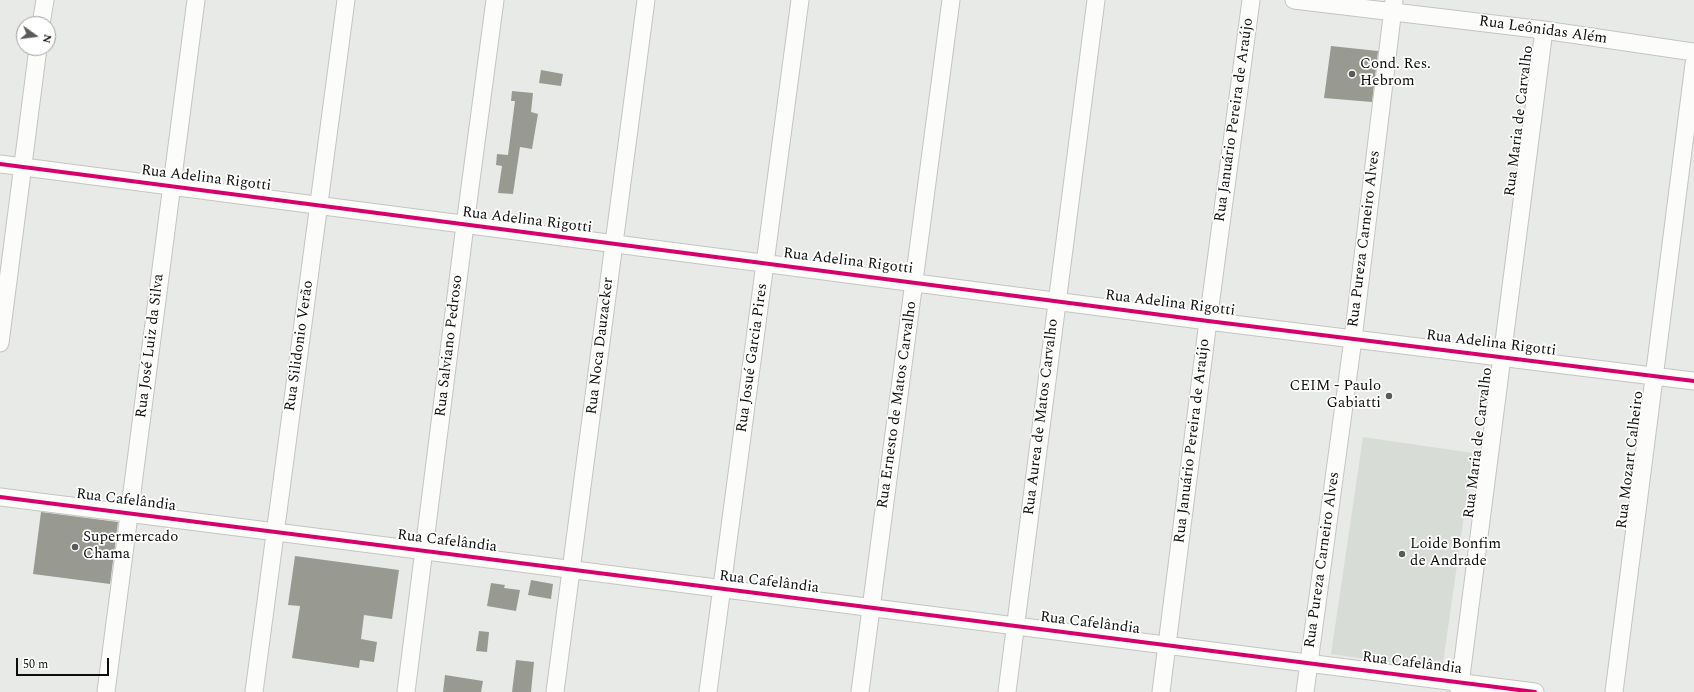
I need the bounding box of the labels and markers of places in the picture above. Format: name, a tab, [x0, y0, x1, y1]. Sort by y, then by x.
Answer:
place label: Cond. Res. Hebrom	[1360, 56, 1431, 91]
marker: Cond. Res. Hebrom	[1347, 69, 1357, 79]
place label: CEIM - Paulo Gabiatti	[1289, 378, 1381, 413]
marker: CEIM - Paulo Gabiatti	[1384, 391, 1394, 401]
place label: Supermercado Chama	[83, 529, 178, 564]
place label: Loide Bonfim de Andrade	[1410, 536, 1501, 571]
marker: Supermercado Chama	[70, 542, 80, 552]
marker: Loide Bonfim de Andrade	[1397, 549, 1407, 559]

